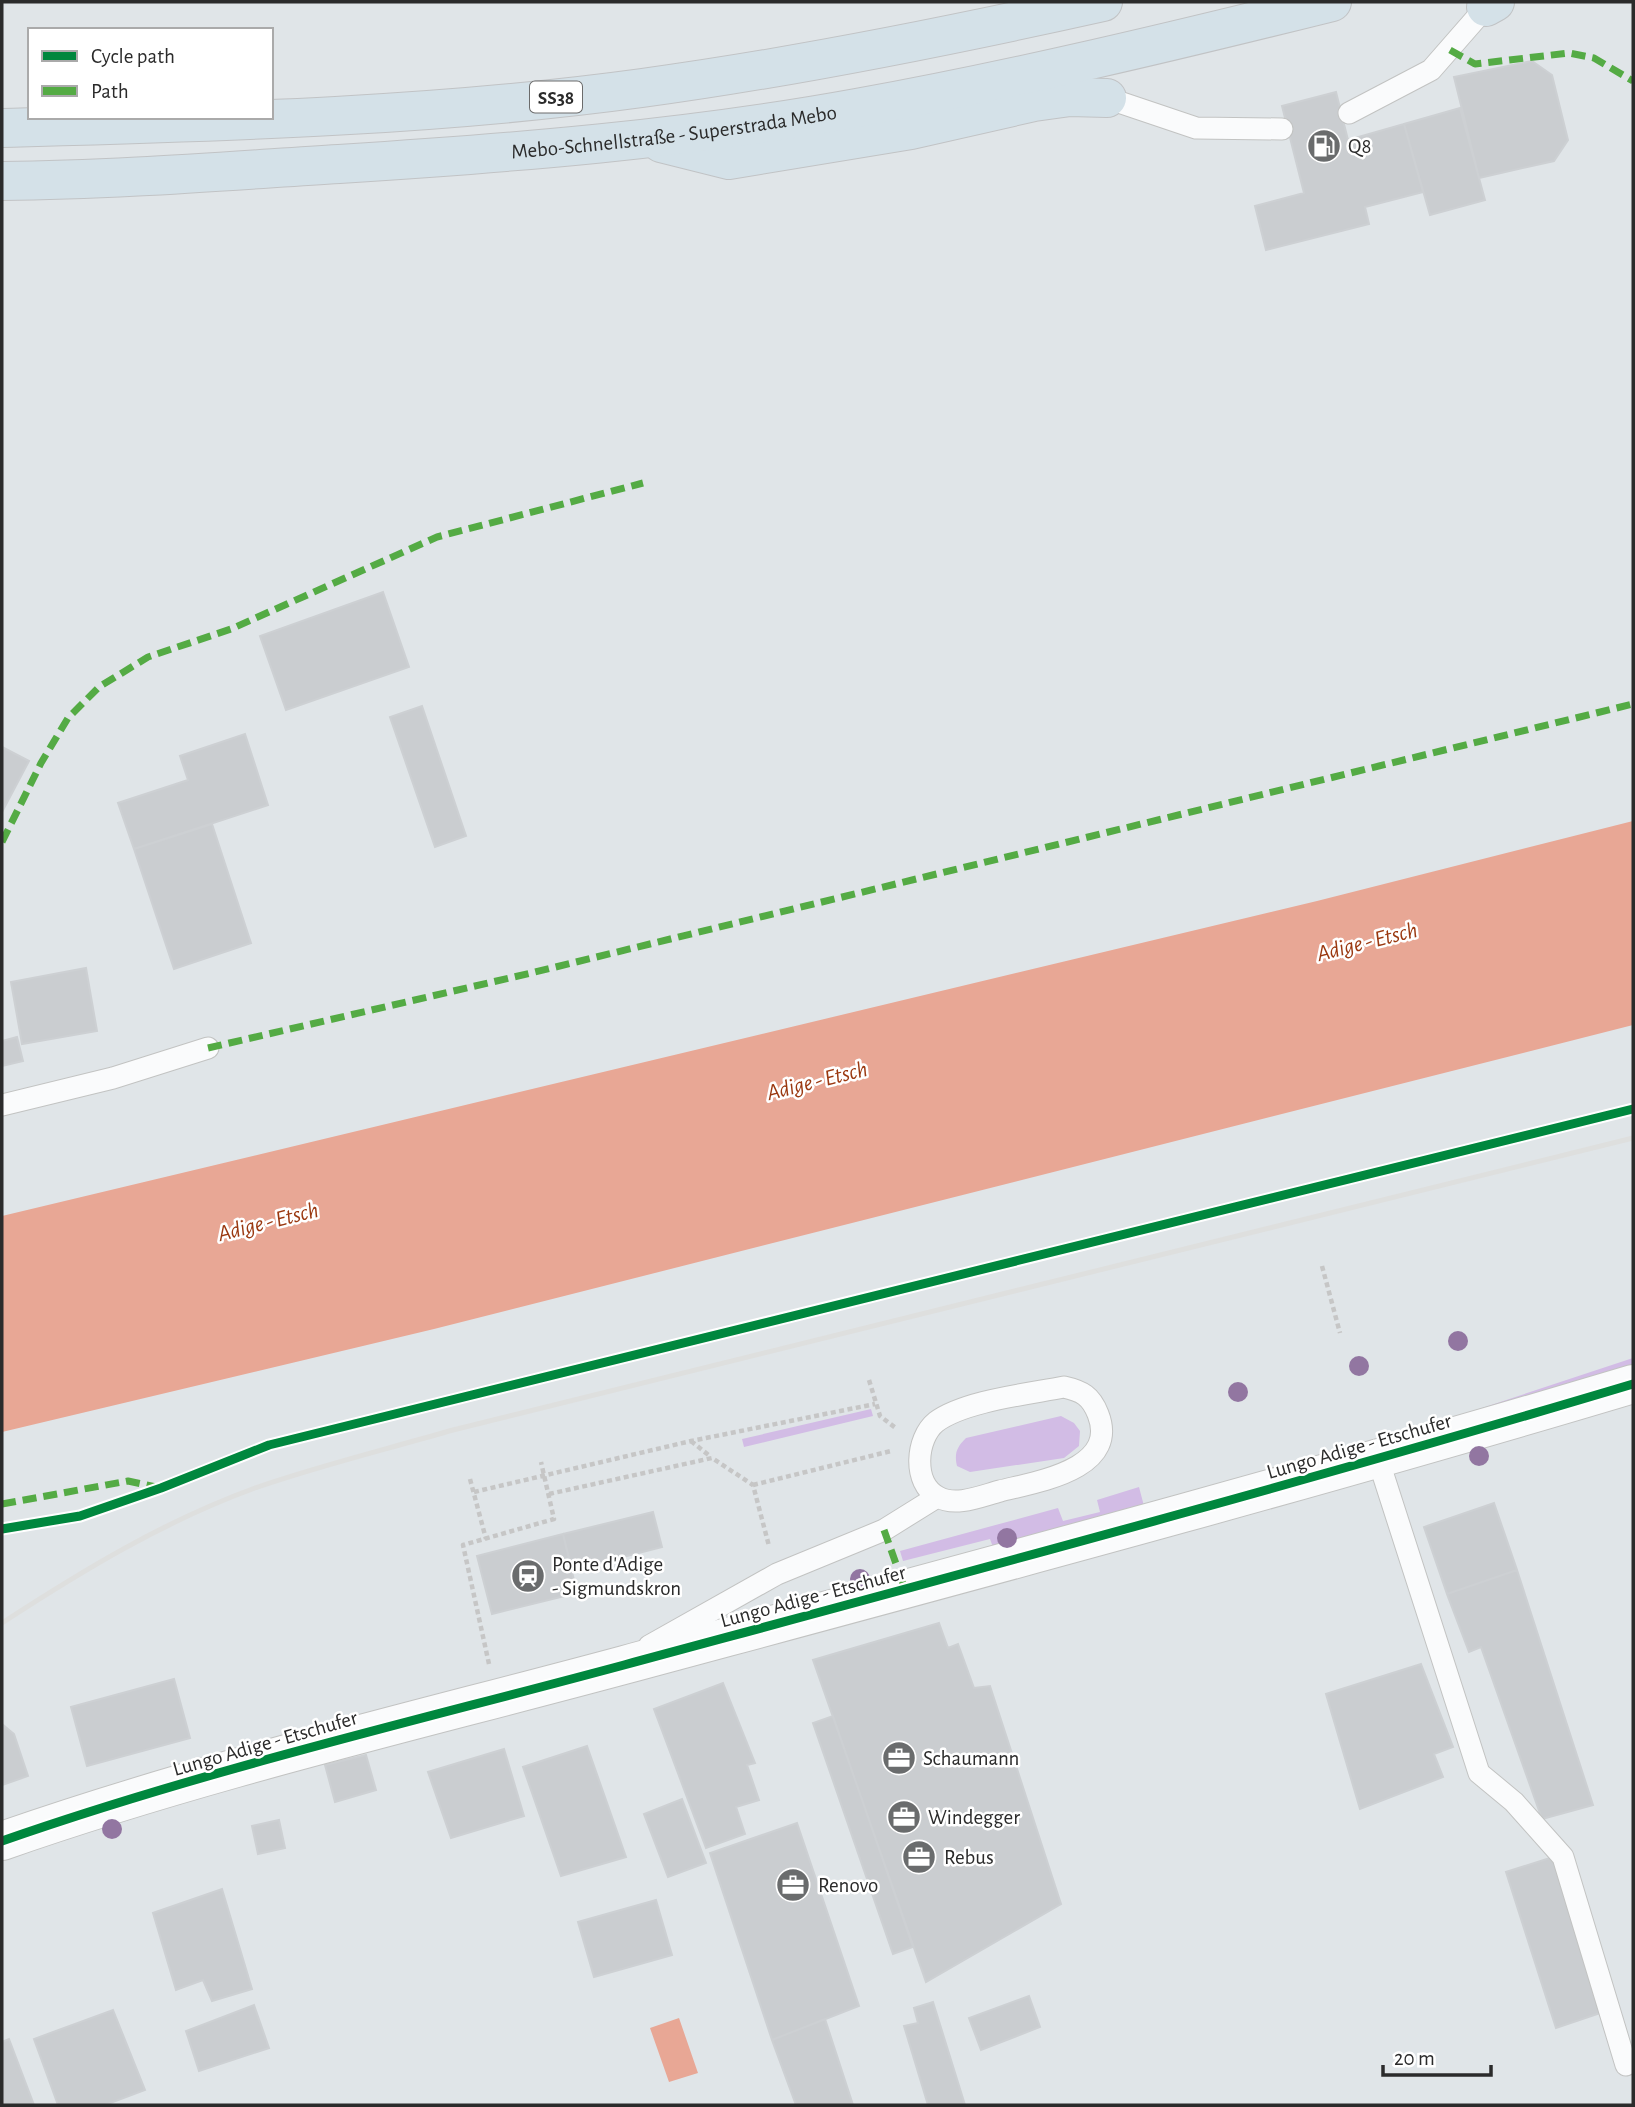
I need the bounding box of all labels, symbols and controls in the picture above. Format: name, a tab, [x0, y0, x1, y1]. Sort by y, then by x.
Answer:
legend	[28, 28, 273, 119]
text: Cycle path	[91, 46, 175, 67]
text: Path	[91, 81, 129, 102]
road number: SS38	[530, 82, 582, 113]
street label: Mebo-Schnellstraße - Superstrada Mebo	[510, 102, 838, 163]
fuel station icon: Q8	[1305, 127, 1343, 165]
place label: Q8	[1348, 136, 1371, 157]
water label: Adige - Etsch	[1314, 919, 1420, 966]
water label: Adige - Etsch	[764, 1058, 870, 1105]
water label: Adige - Etsch	[215, 1199, 321, 1246]
street label: Lungo Adige - Etschufer	[1264, 1410, 1454, 1483]
place label: Ponte d'Adige - Sigmundskron	[552, 1554, 681, 1599]
station icon: Ponte d'Adige - Sigmundskron	[509, 1557, 547, 1595]
street label: Lungo Adige - Etschufer	[718, 1562, 908, 1631]
street label: Lungo Adige - Etschufer	[170, 1707, 360, 1780]
office icon: Schaumann	[880, 1739, 918, 1777]
place label: Schaumann	[923, 1748, 1019, 1769]
office icon: Windegger	[885, 1798, 923, 1836]
place label: Windegger	[928, 1807, 1020, 1828]
office icon: Rebus	[900, 1838, 938, 1876]
place label: Rebus	[944, 1847, 994, 1868]
office icon: Renovo	[774, 1866, 812, 1904]
place label: Renovo	[818, 1875, 878, 1896]
scale bar	[1383, 2034, 1492, 2078]
text: 20 m	[1394, 2048, 1435, 2069]

